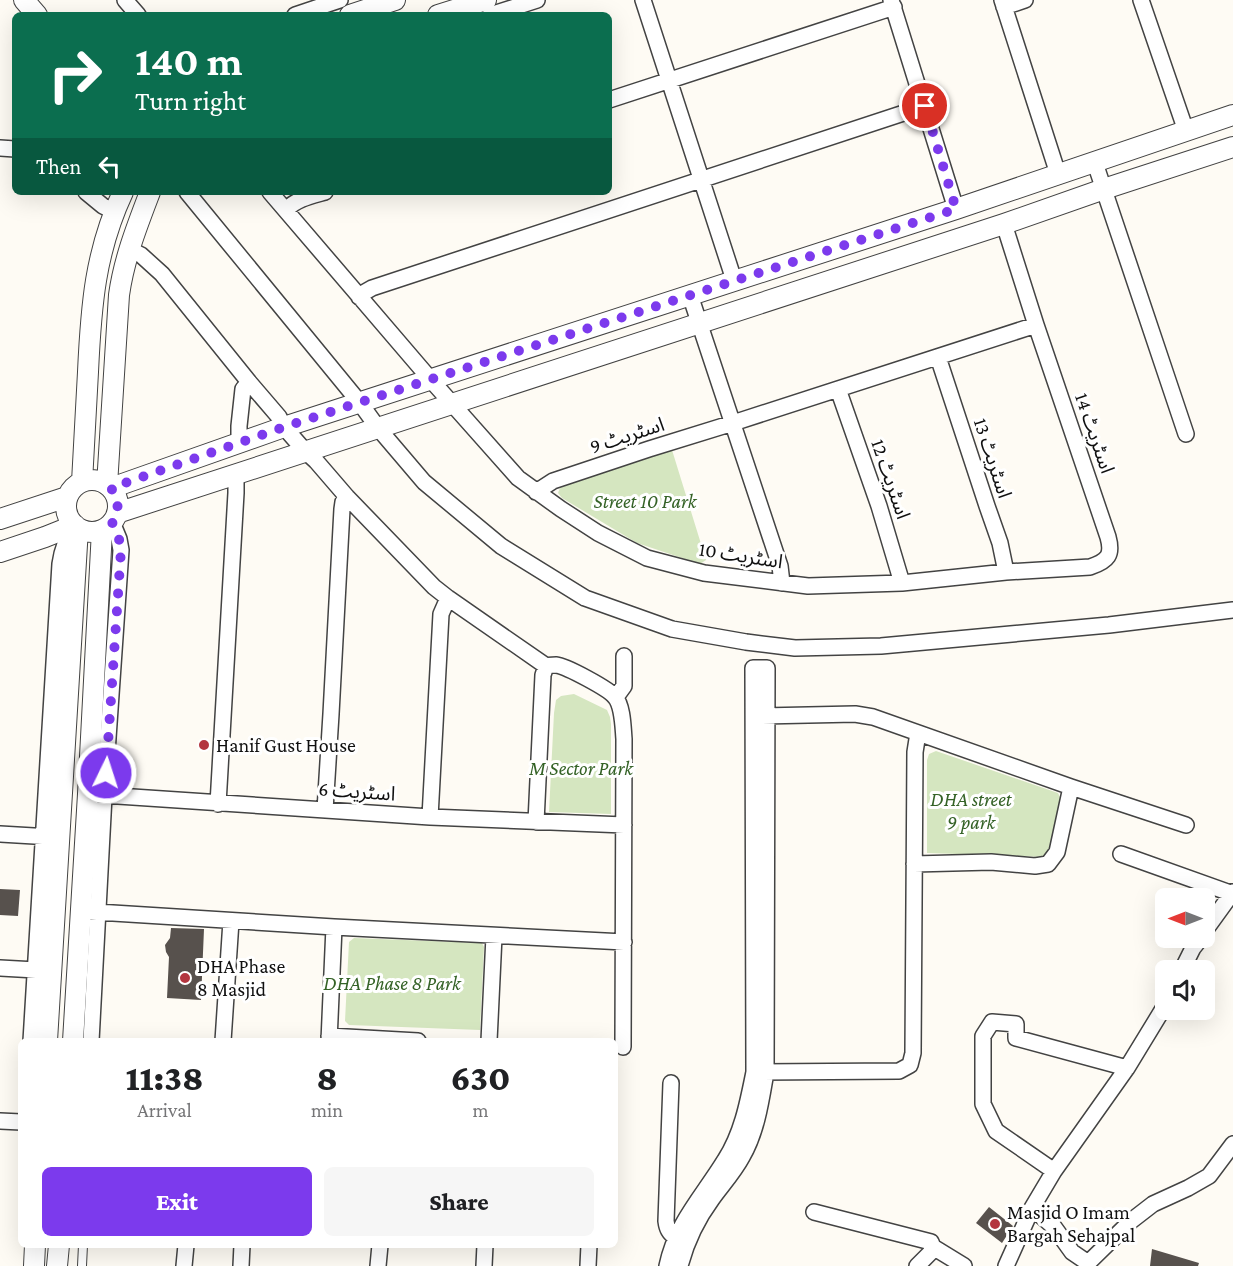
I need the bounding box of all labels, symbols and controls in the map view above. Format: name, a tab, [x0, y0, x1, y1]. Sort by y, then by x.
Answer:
icon: right	[36, 36, 114, 114]
text: 140 m	[135, 37, 243, 84]
pin	[899, 80, 950, 131]
text: Turn right	[135, 86, 246, 116]
icon: arrive	[908, 89, 941, 122]
icon: left	[93, 150, 126, 183]
text: Then	[36, 154, 81, 179]
street label: اسٹریٹ 14	[1070, 390, 1119, 476]
street label: اسٹریٹ 9	[587, 413, 667, 458]
street label: اسٹریٹ 13	[969, 415, 1016, 501]
street label: اسٹریٹ 12	[866, 436, 915, 522]
park label: Street 10 Park	[594, 490, 698, 512]
street label: اسٹریٹ 10	[697, 538, 785, 573]
place label: Hanif Gust House	[216, 734, 356, 756]
marker: Hanif Gust House	[197, 738, 211, 752]
position arrow	[74, 741, 138, 805]
park label: M Sector Park	[528, 757, 634, 779]
street label: اسٹریٹ 6	[318, 777, 396, 806]
park label: DHA street 9 park	[930, 788, 1013, 834]
north arrow	[1155, 888, 1215, 948]
map controls	[1155, 888, 1215, 1020]
place label: DHA Phase 8 Masjid	[197, 955, 285, 1001]
button: sound	[1155, 960, 1215, 1020]
marker: DHA Phase 8 Masjid	[178, 971, 192, 985]
park label: DHA Phase 8 Park	[323, 972, 462, 994]
text: 11:38	[125, 1058, 204, 1098]
text: 8	[316, 1058, 338, 1098]
text: 630	[450, 1058, 511, 1098]
text: Arrival	[137, 1099, 192, 1121]
text: min	[311, 1099, 343, 1121]
text: m	[472, 1099, 489, 1121]
button: Exit	[42, 1167, 312, 1236]
button: Share	[324, 1167, 594, 1236]
place label: Masjid O Imam Bargah Sehajpal	[1007, 1201, 1135, 1247]
marker: Masjid O Imam Bargah Sehajpal	[988, 1217, 1002, 1231]

